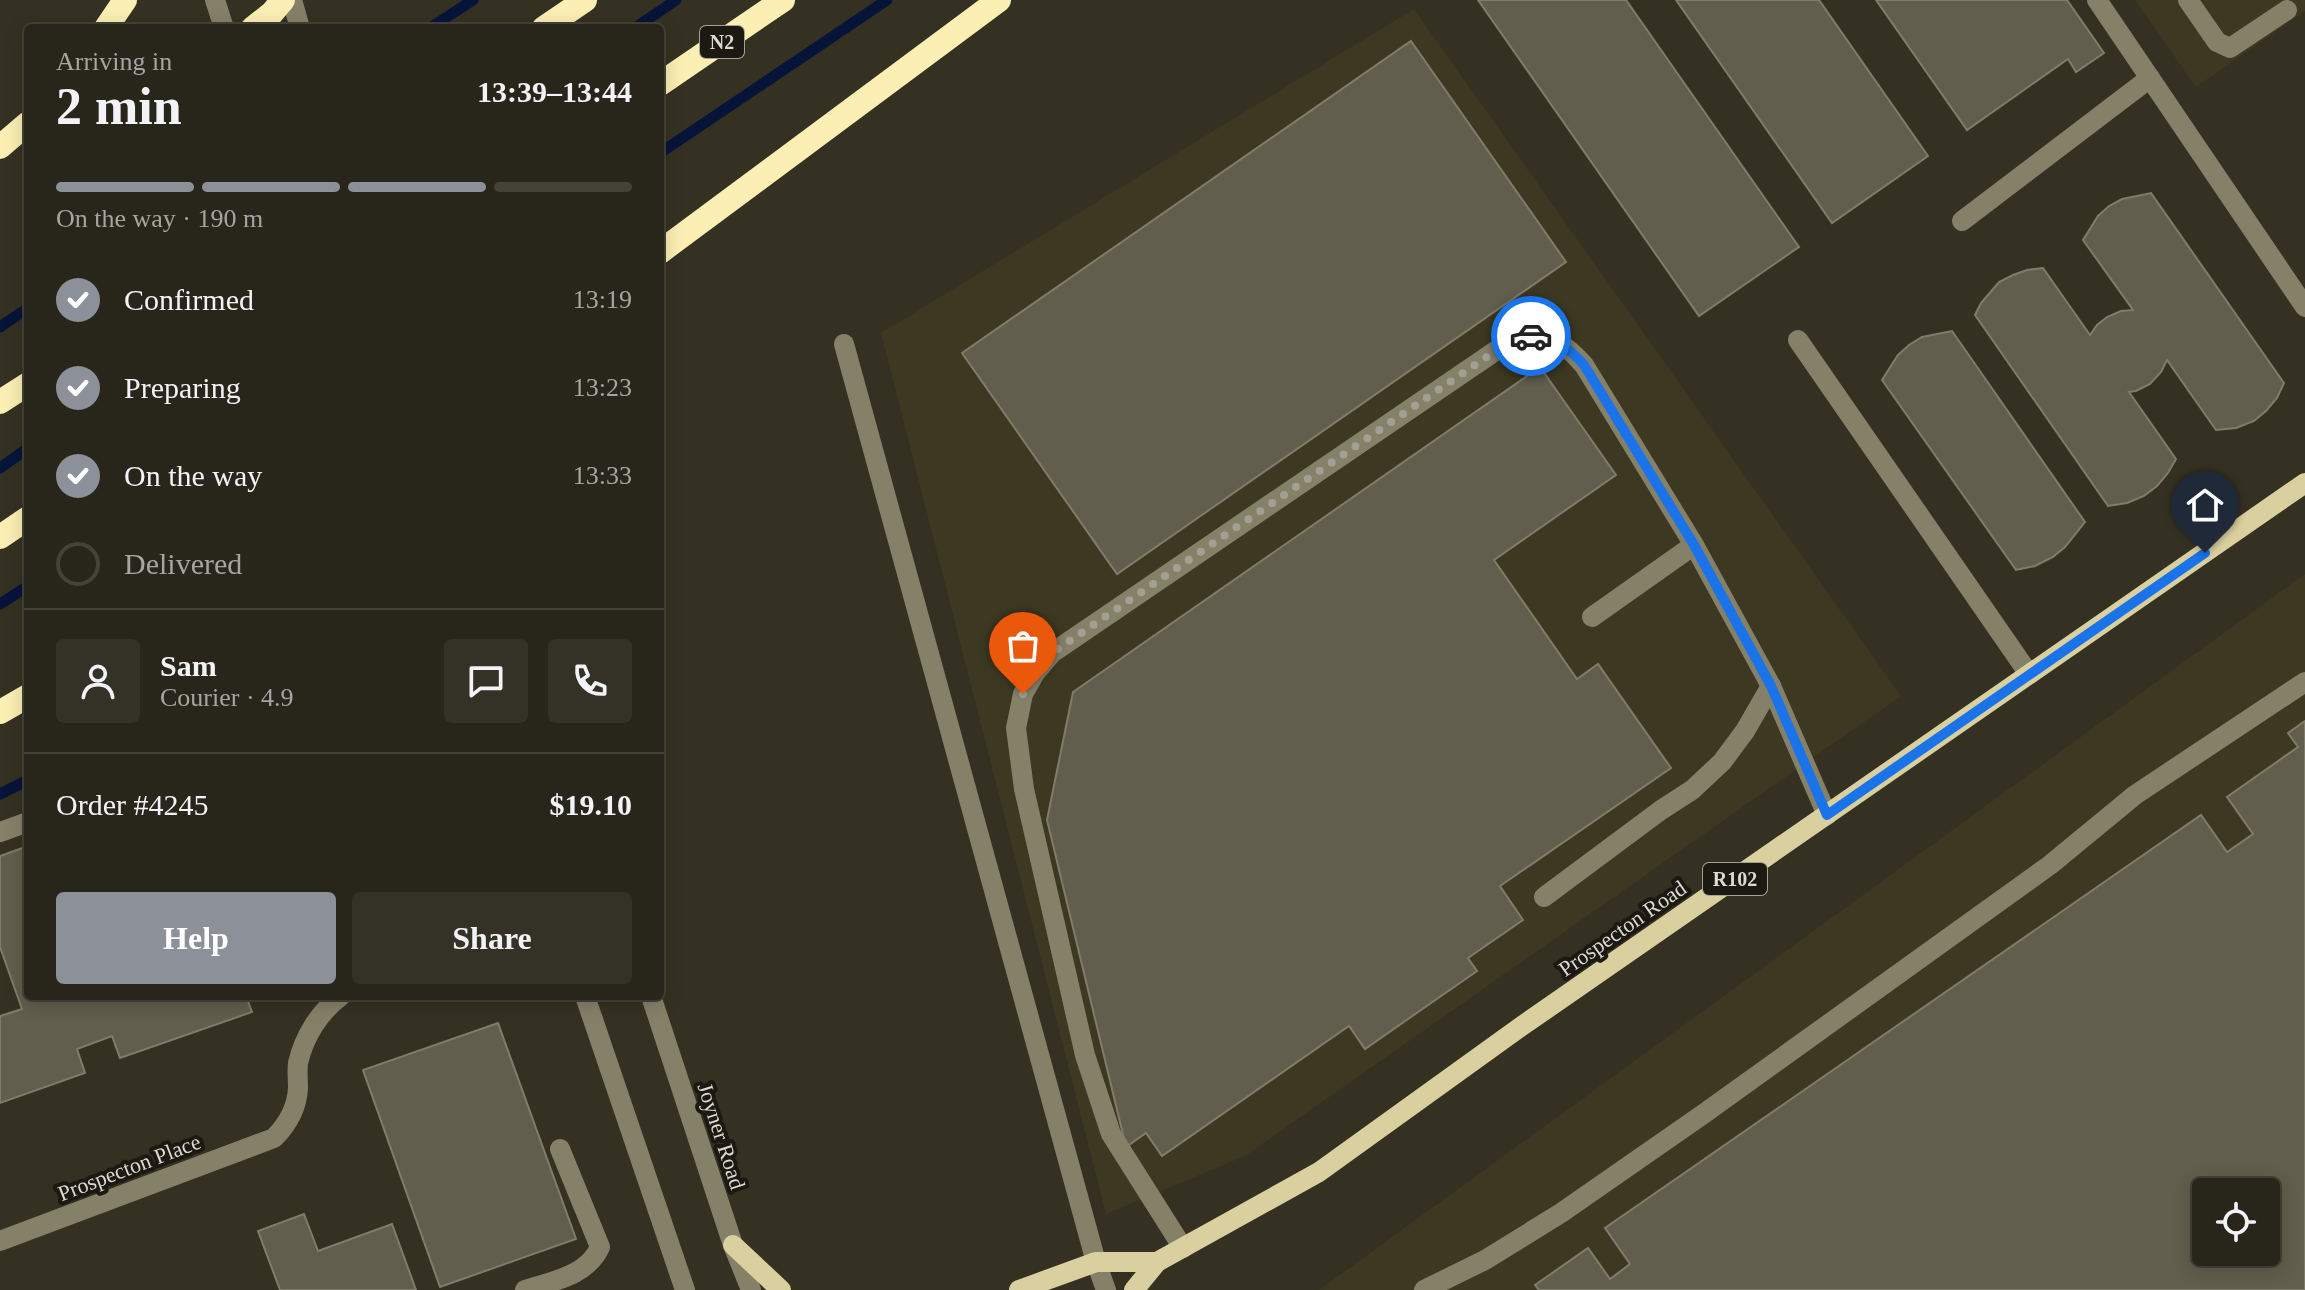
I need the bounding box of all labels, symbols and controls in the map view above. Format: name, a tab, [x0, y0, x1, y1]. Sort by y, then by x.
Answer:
road number: N2	[700, 26, 744, 58]
text: Arriving in	[56, 47, 172, 76]
text: 13:39–13:44	[477, 75, 632, 108]
text: 2 min	[56, 78, 182, 135]
text: On the way · 190 m	[56, 204, 263, 233]
icon: check	[56, 278, 100, 322]
text: Confirmed	[124, 283, 254, 316]
text: 13:19	[573, 285, 632, 314]
courier	[1491, 296, 1571, 376]
icon: car	[1509, 314, 1553, 358]
icon: check	[56, 366, 100, 410]
text: Preparing	[124, 371, 241, 404]
text: 13:23	[573, 373, 632, 402]
icon: check	[56, 454, 100, 498]
text: On the way	[124, 459, 262, 492]
text: 13:33	[573, 461, 632, 490]
pin	[2171, 471, 2239, 553]
icon: home	[2183, 483, 2227, 527]
text: Delivered	[124, 547, 242, 580]
pin	[989, 612, 1057, 694]
icon: bag	[1001, 624, 1045, 668]
button: person	[56, 639, 140, 723]
button: chat	[444, 639, 528, 723]
button: phone	[548, 639, 632, 723]
text: Sam	[160, 649, 217, 682]
text: Courier · 4.9	[160, 683, 294, 712]
text: Order #4245	[56, 788, 208, 821]
text: $19.10	[550, 788, 632, 821]
road number: R102	[1703, 863, 1767, 895]
street label: Prospecton Road	[1554, 875, 1691, 982]
button: Help	[56, 892, 336, 984]
button: Share	[352, 892, 632, 984]
street label: Joyner Road	[693, 1080, 751, 1193]
street label: Prospecton Place	[54, 1129, 204, 1206]
map controls	[2192, 1178, 2280, 1266]
button: locate	[2192, 1178, 2280, 1266]

